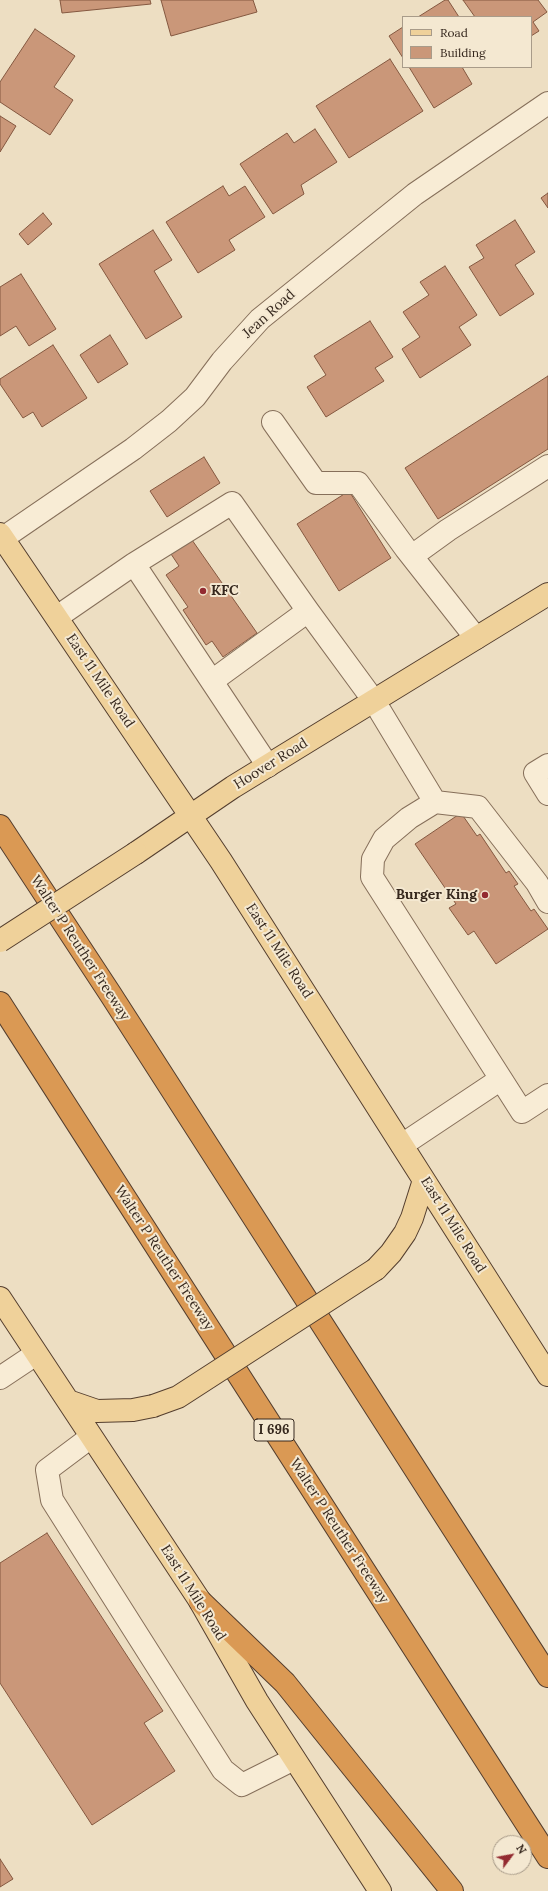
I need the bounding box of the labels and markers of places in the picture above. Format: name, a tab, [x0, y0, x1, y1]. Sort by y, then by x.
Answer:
place label: KFC	[211, 583, 239, 599]
marker: KFC	[198, 586, 208, 596]
place label: Burger King	[396, 887, 477, 903]
marker: Burger King	[480, 890, 490, 900]

